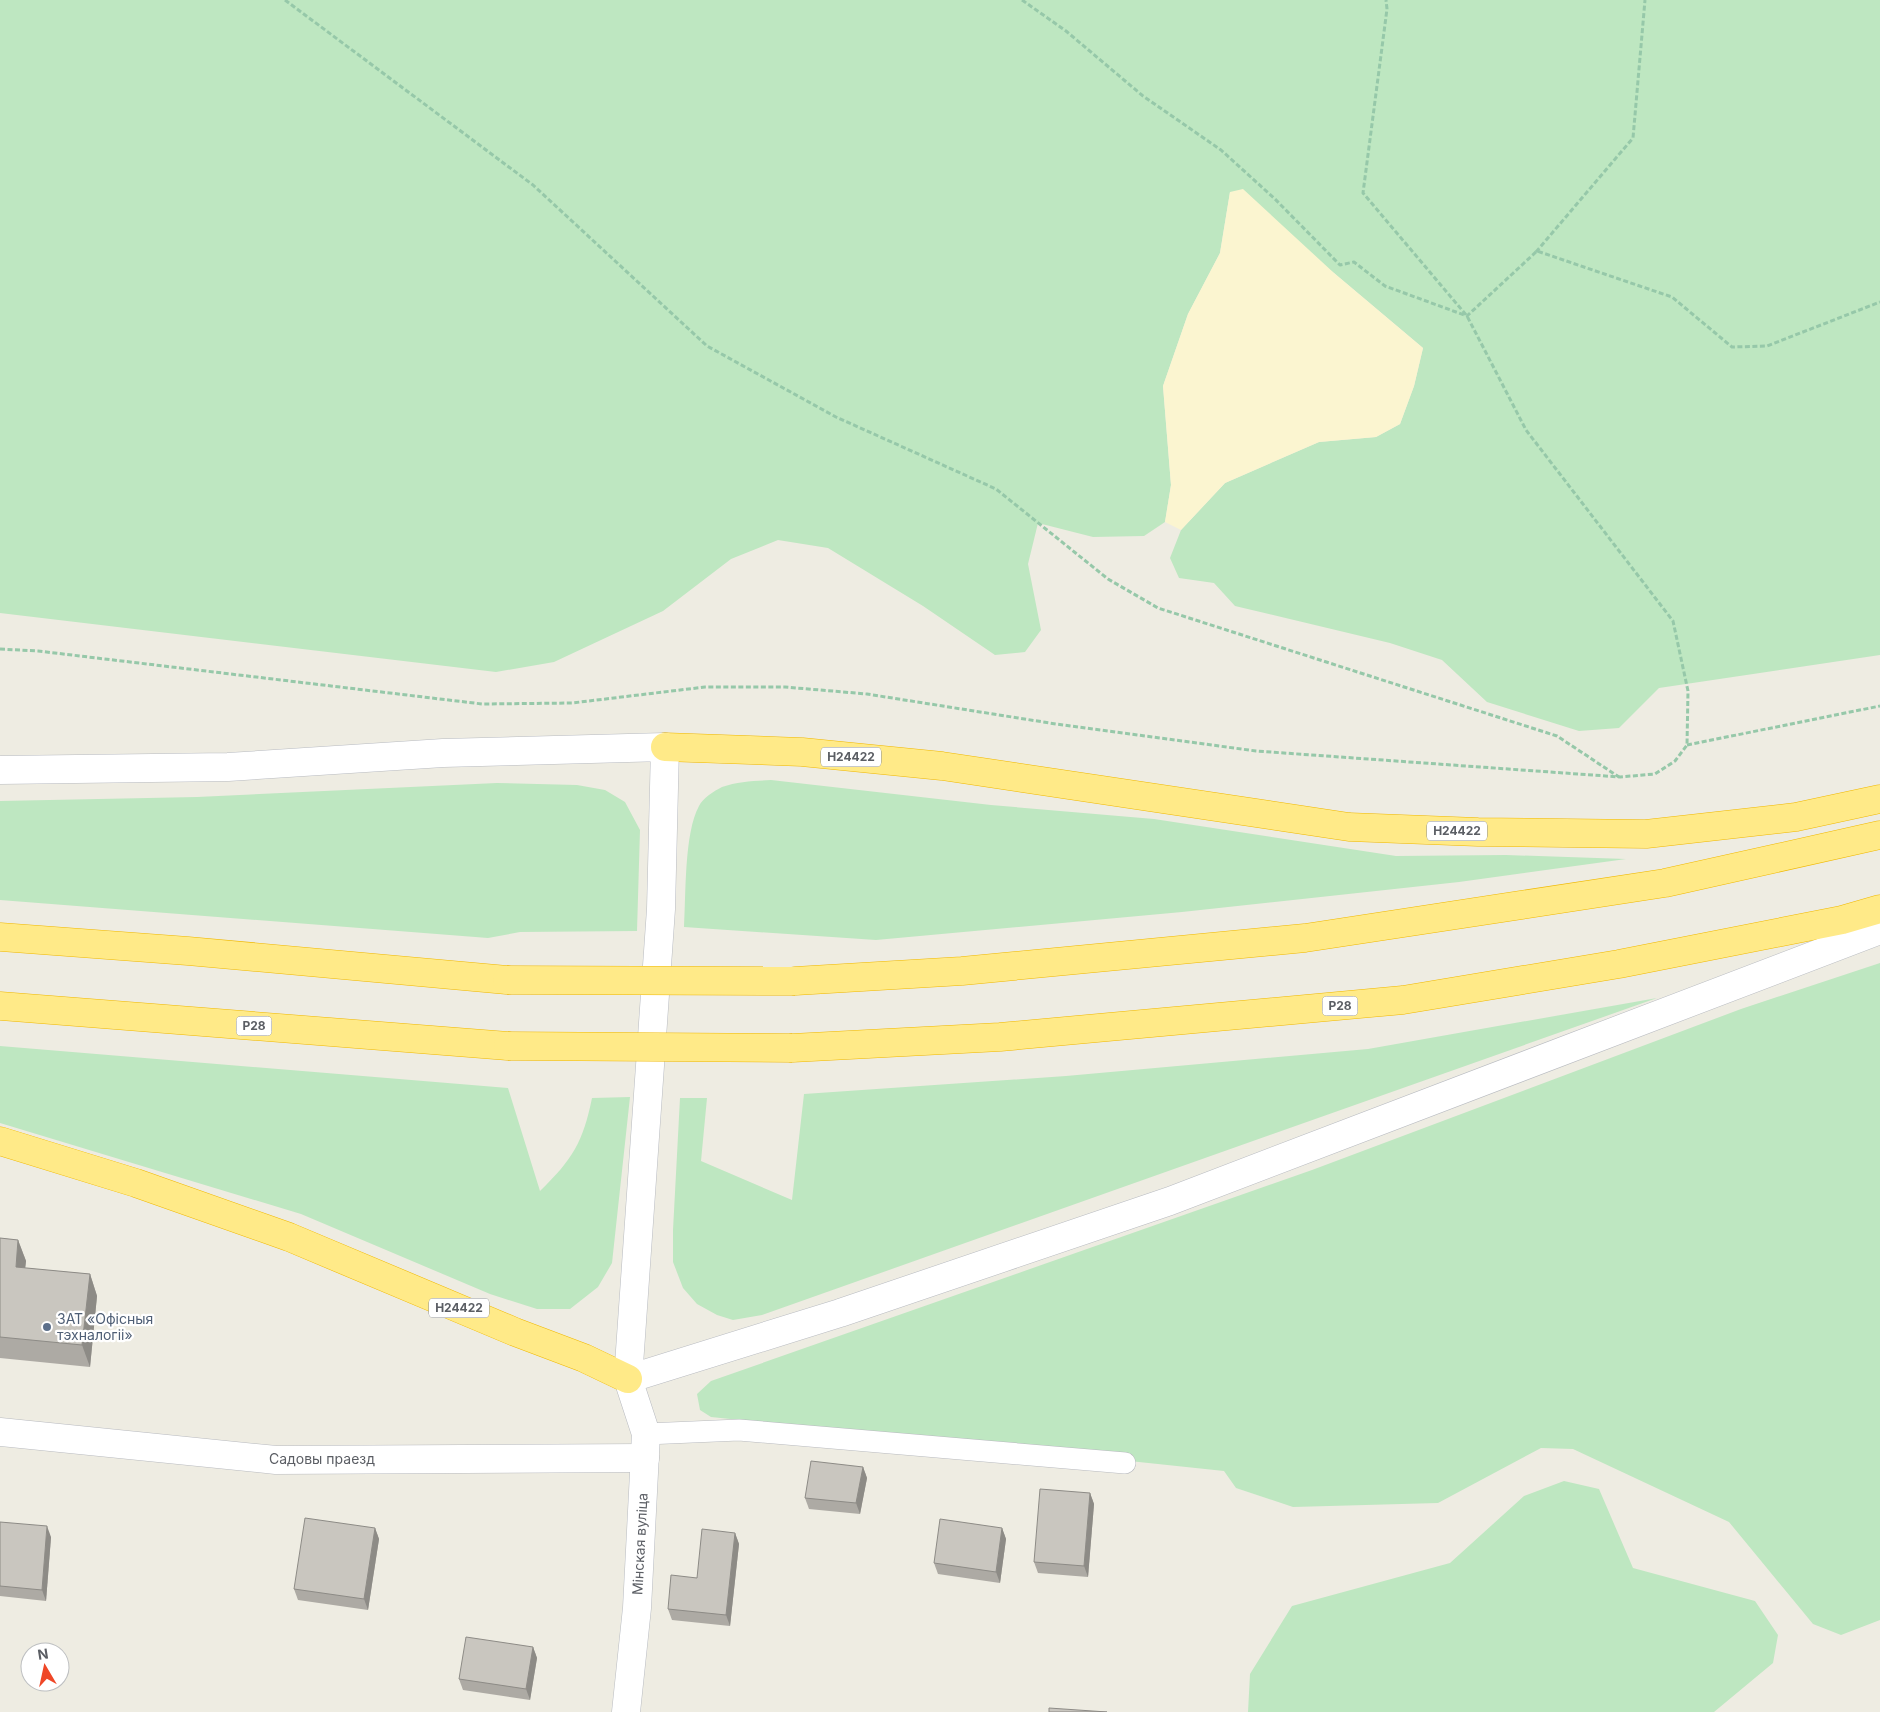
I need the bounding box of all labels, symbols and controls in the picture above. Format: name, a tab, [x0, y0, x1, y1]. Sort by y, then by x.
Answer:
road number: Н24422	[821, 748, 881, 766]
road number: Н24422	[1427, 821, 1487, 840]
road number: Р28	[1322, 996, 1358, 1016]
road number: Р28	[236, 1016, 272, 1036]
road number: Н24422	[429, 1299, 489, 1318]
place label: ЗАТ «Офісныя тэхналогіі»	[57, 1310, 153, 1343]
marker: ЗАТ «Офісныя тэхналогіі»	[41, 1321, 53, 1333]
street label: Садовы праезд	[269, 1450, 375, 1467]
street label: Мінская вуліца	[628, 1492, 651, 1595]
north arrow	[20, 1642, 70, 1692]
text: N	[36, 1644, 49, 1663]

